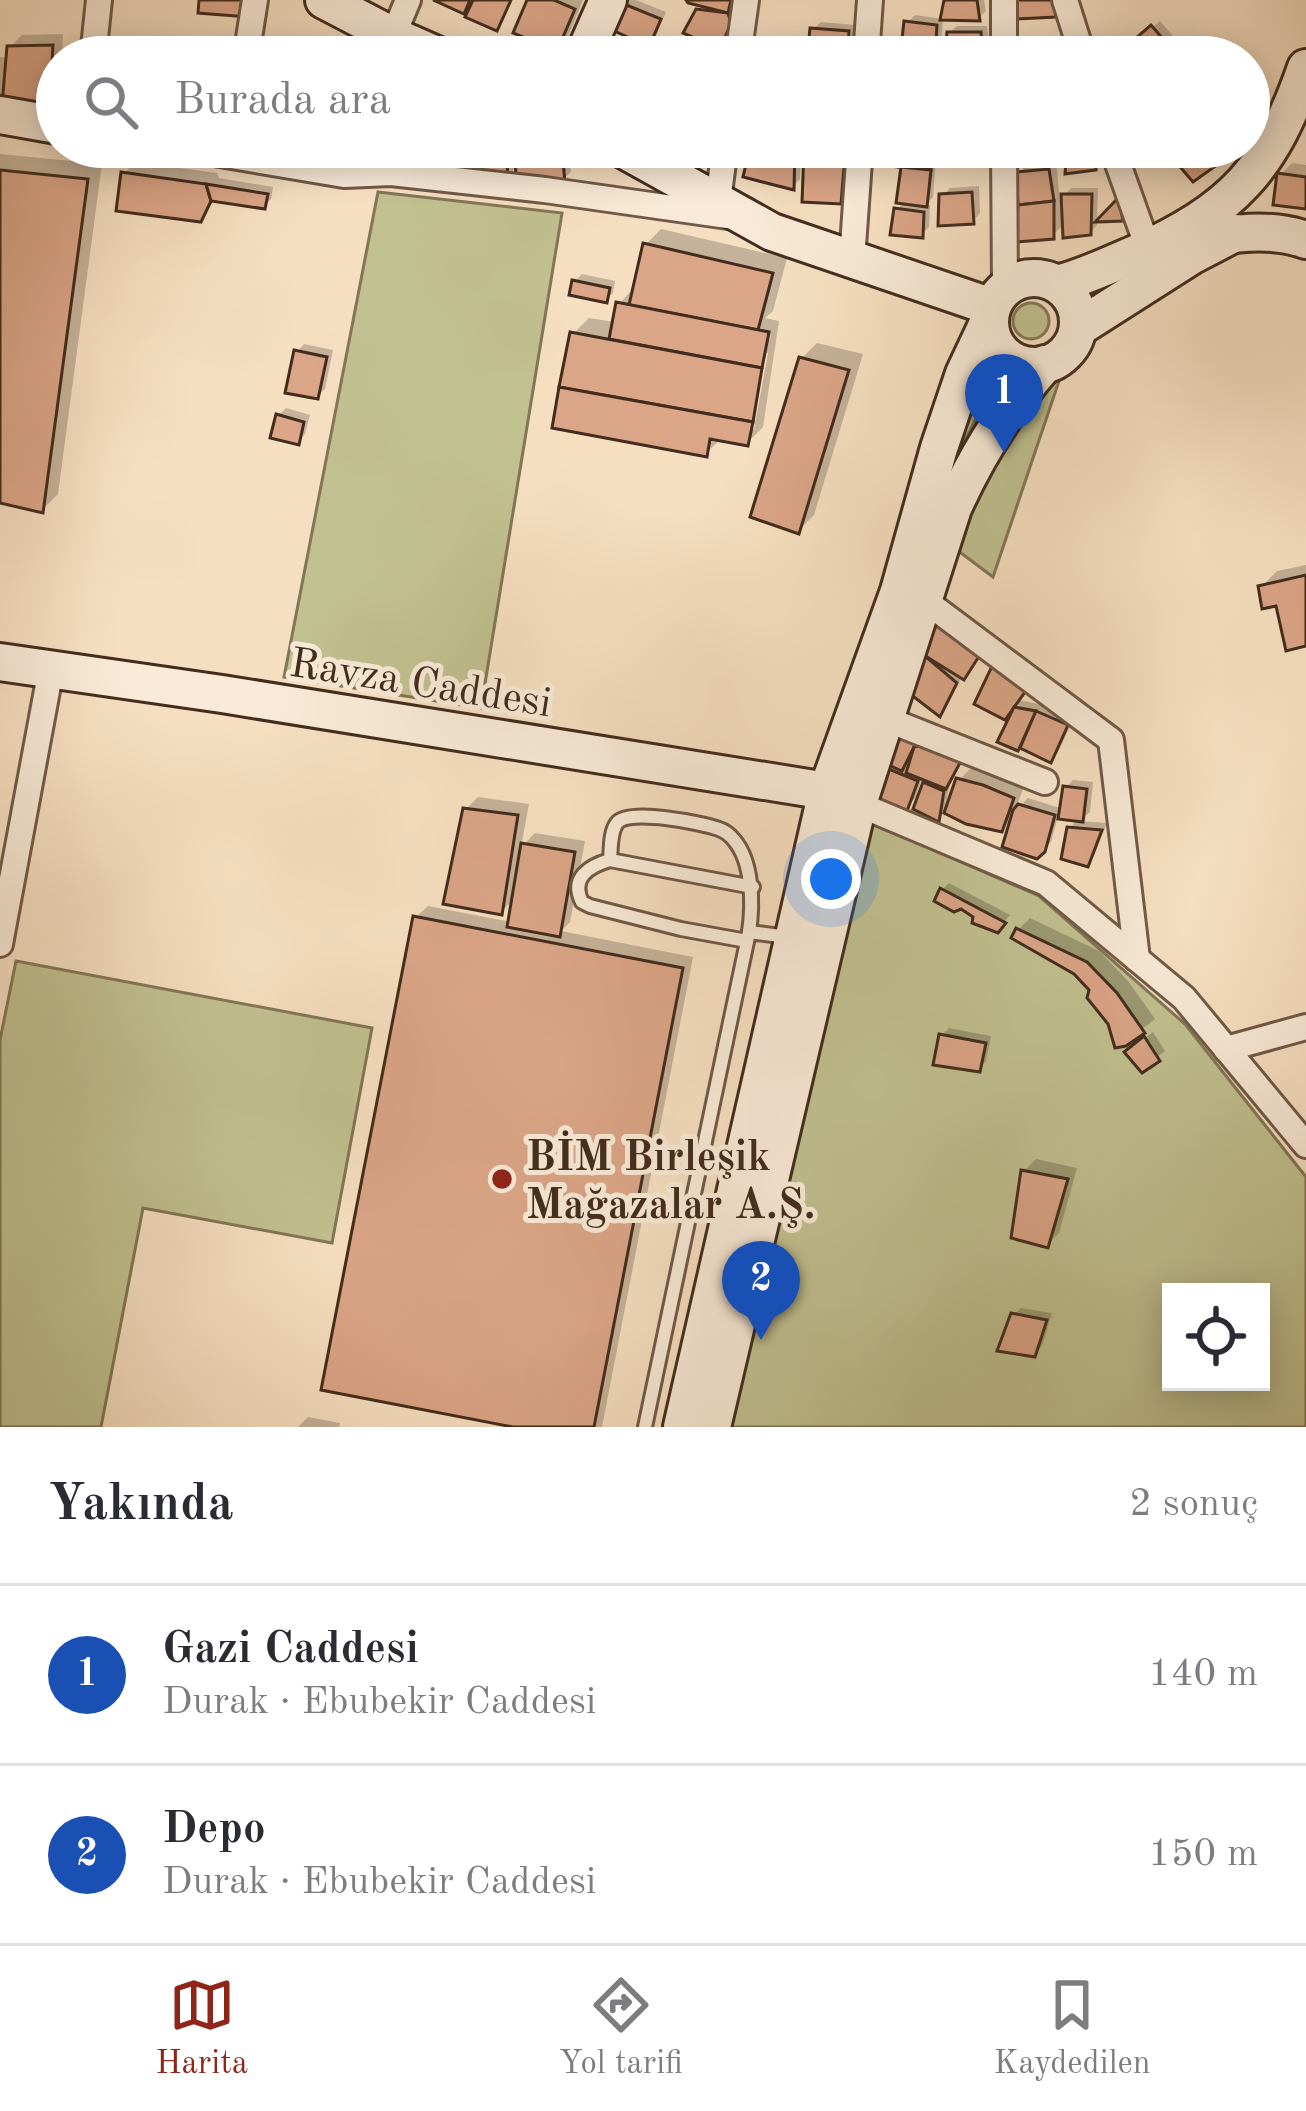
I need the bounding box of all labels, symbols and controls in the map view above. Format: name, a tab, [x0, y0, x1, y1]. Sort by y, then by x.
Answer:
search box	[36, 36, 1270, 168]
icon: search	[78, 69, 144, 135]
text: Burada ara	[174, 79, 391, 124]
pin: 1	[965, 354, 1043, 453]
street label: Ravza Caddesi	[287, 644, 554, 726]
your location	[801, 849, 861, 909]
place label: BİM Birleşik Mağazalar A.Ş.	[526, 1130, 815, 1228]
marker: BİM Birleşik Mağazalar A.Ş.	[489, 1166, 515, 1192]
pin: 2	[722, 1241, 800, 1340]
map controls	[1162, 1283, 1270, 1391]
button: locate	[1162, 1283, 1270, 1391]
text: Yakında	[48, 1480, 234, 1531]
text: 2 sonuç	[1129, 1485, 1258, 1524]
text: Gazi Caddesi	[162, 1628, 419, 1673]
text: 1	[76, 1655, 98, 1694]
text: 140 m	[1148, 1655, 1258, 1694]
text: Durak · Ebubekir Caddesi	[162, 1683, 596, 1722]
text: Depo	[162, 1808, 266, 1853]
text: 2	[76, 1835, 98, 1874]
text: 150 m	[1148, 1835, 1258, 1874]
text: Durak · Ebubekir Caddesi	[162, 1863, 596, 1902]
tab: Harita	[155, 1972, 248, 2085]
tab: Yol tarifi	[559, 1972, 683, 2085]
tab: Kaydedilen	[994, 1972, 1151, 2085]

